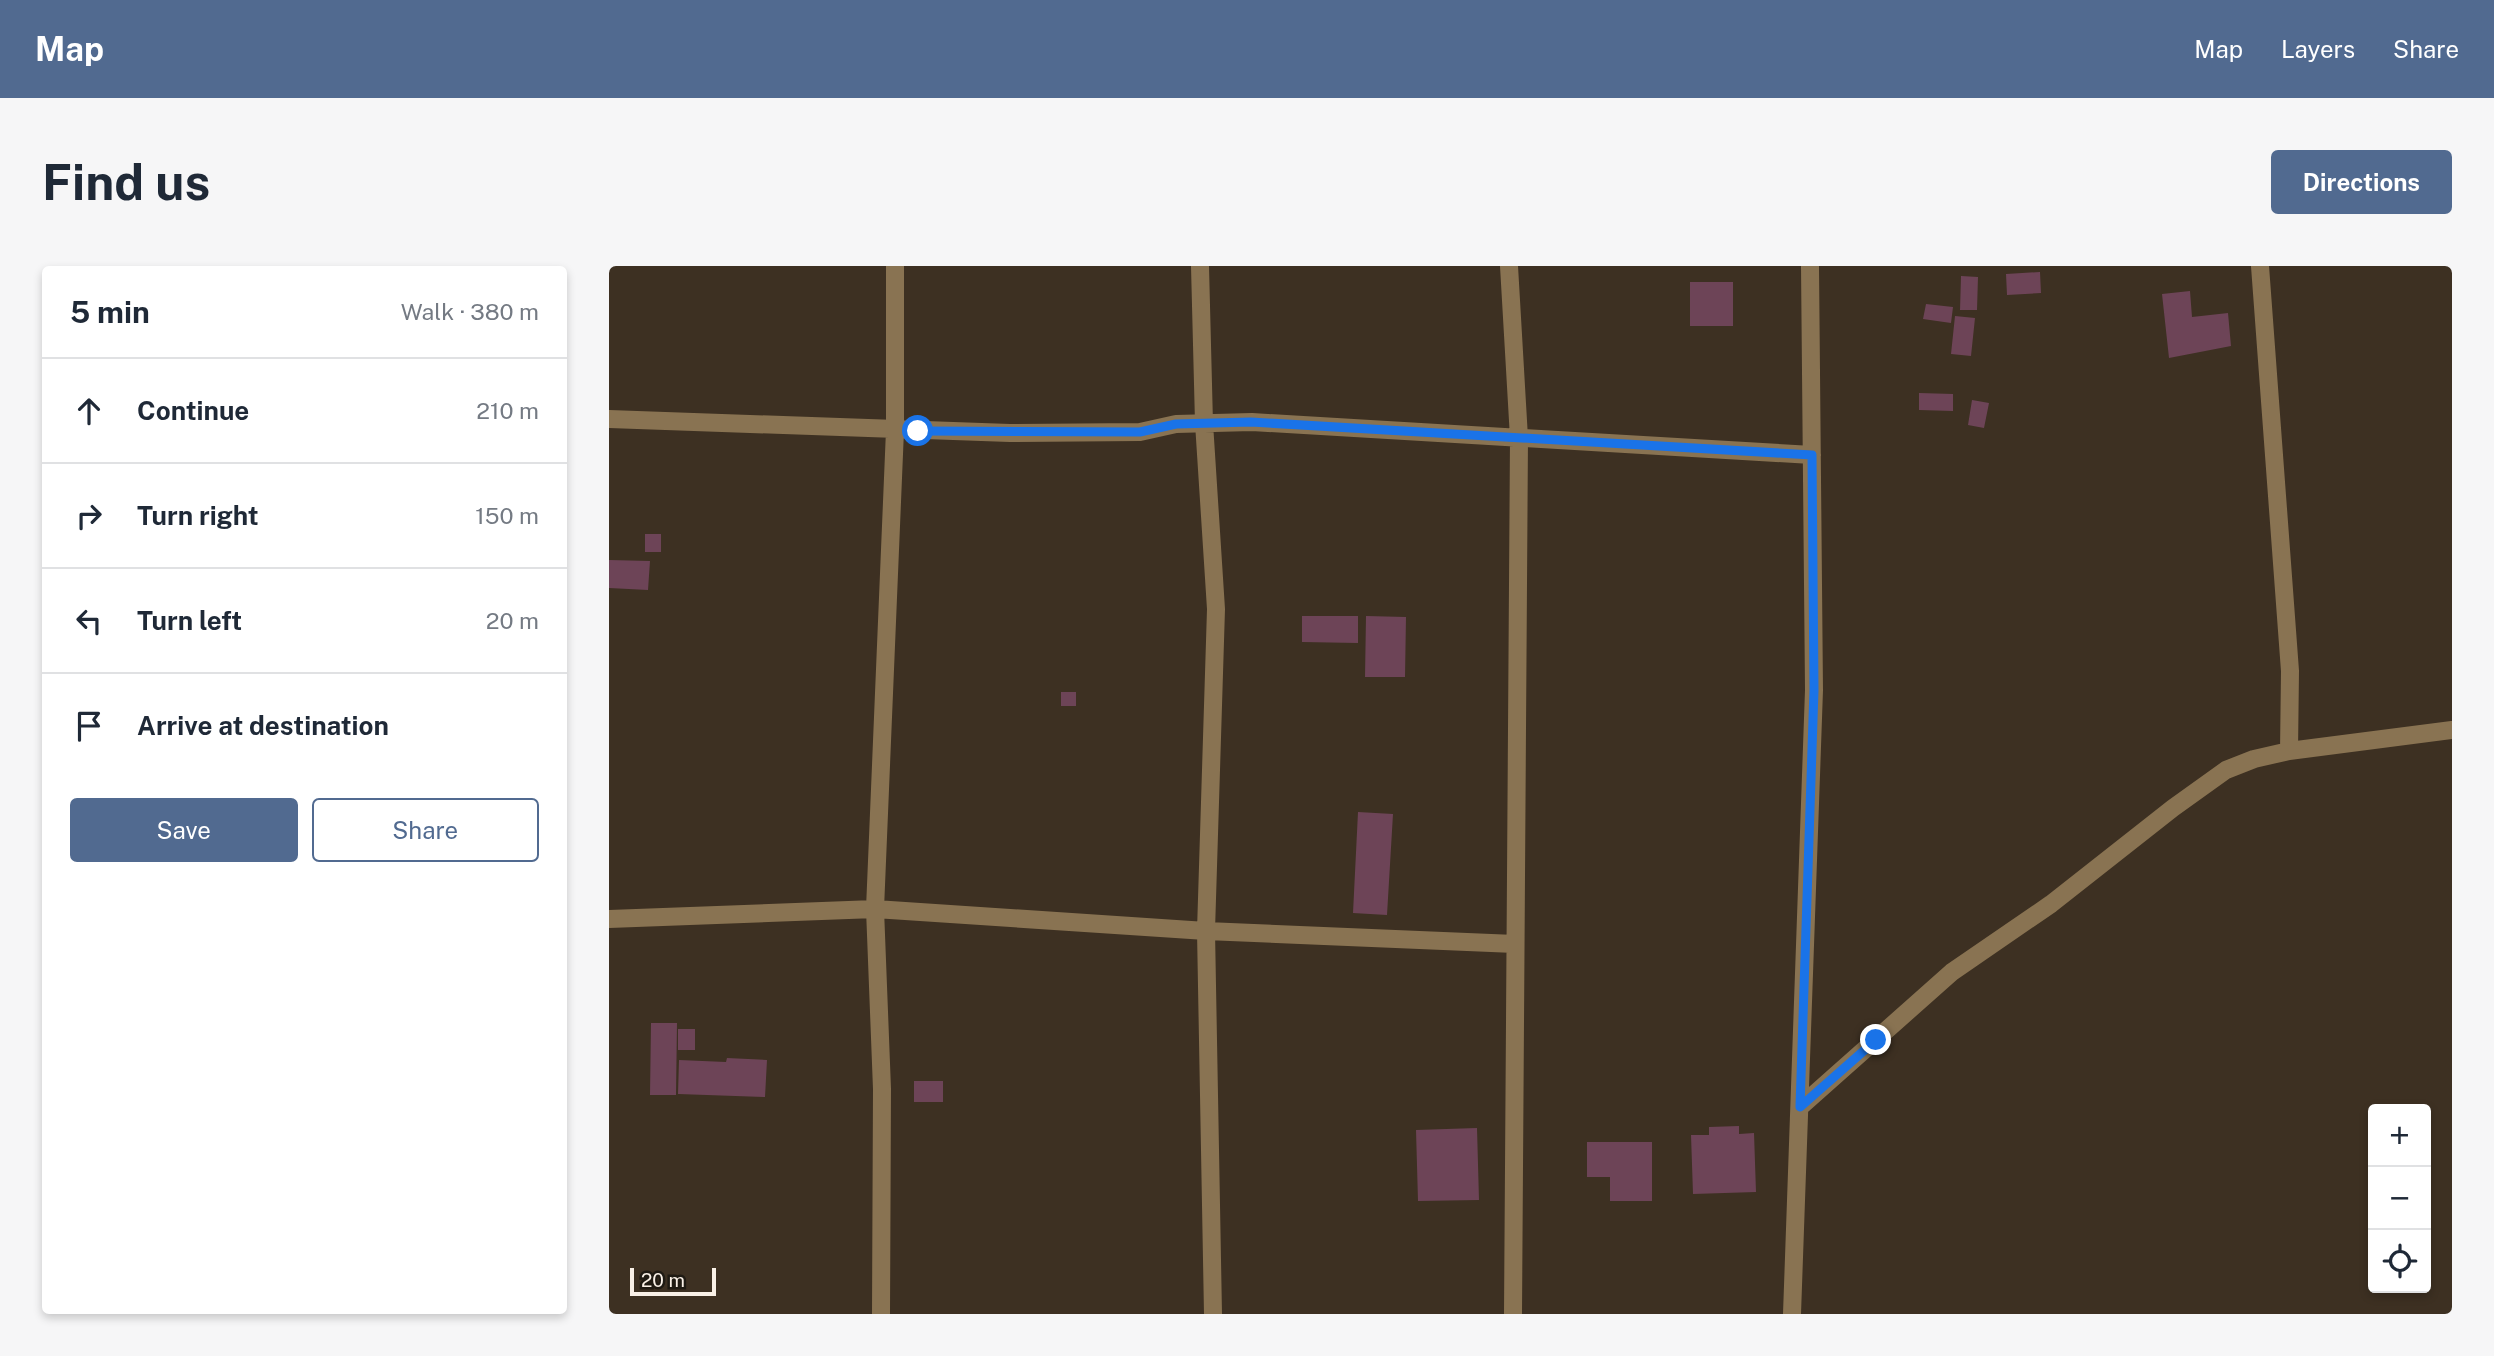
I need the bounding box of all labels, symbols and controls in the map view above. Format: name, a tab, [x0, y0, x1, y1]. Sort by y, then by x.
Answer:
text: Map	[35, 30, 104, 68]
text: Map	[2194, 35, 2243, 63]
text: Layers	[2281, 35, 2355, 63]
text: Share	[2393, 35, 2459, 63]
button: Directions	[2271, 150, 2452, 214]
text: Find us	[42, 153, 210, 211]
text: 5 min	[70, 294, 150, 330]
text: Walk · 380 m	[401, 298, 539, 325]
icon: ahead	[70, 392, 108, 430]
text: Continue	[137, 395, 249, 426]
text: 210 m	[476, 397, 539, 424]
route start	[902, 415, 933, 446]
icon: right	[70, 497, 108, 535]
text: Turn right	[137, 500, 259, 531]
text: 150 m	[475, 502, 539, 529]
icon: left	[70, 602, 108, 640]
text: Turn left	[137, 605, 242, 636]
text: 20 m	[486, 607, 539, 634]
icon: arrive	[70, 707, 108, 745]
text: Arrive at destination	[137, 710, 389, 741]
button: Save	[70, 798, 298, 862]
button: Share	[312, 798, 539, 862]
route end	[1860, 1024, 1891, 1055]
map controls	[2368, 1104, 2431, 1293]
button: +	[2368, 1104, 2431, 1167]
button: −	[2368, 1167, 2431, 1230]
button: locate	[2368, 1230, 2431, 1293]
scale bar	[630, 1265, 716, 1297]
text: 20 m	[641, 1269, 685, 1291]

